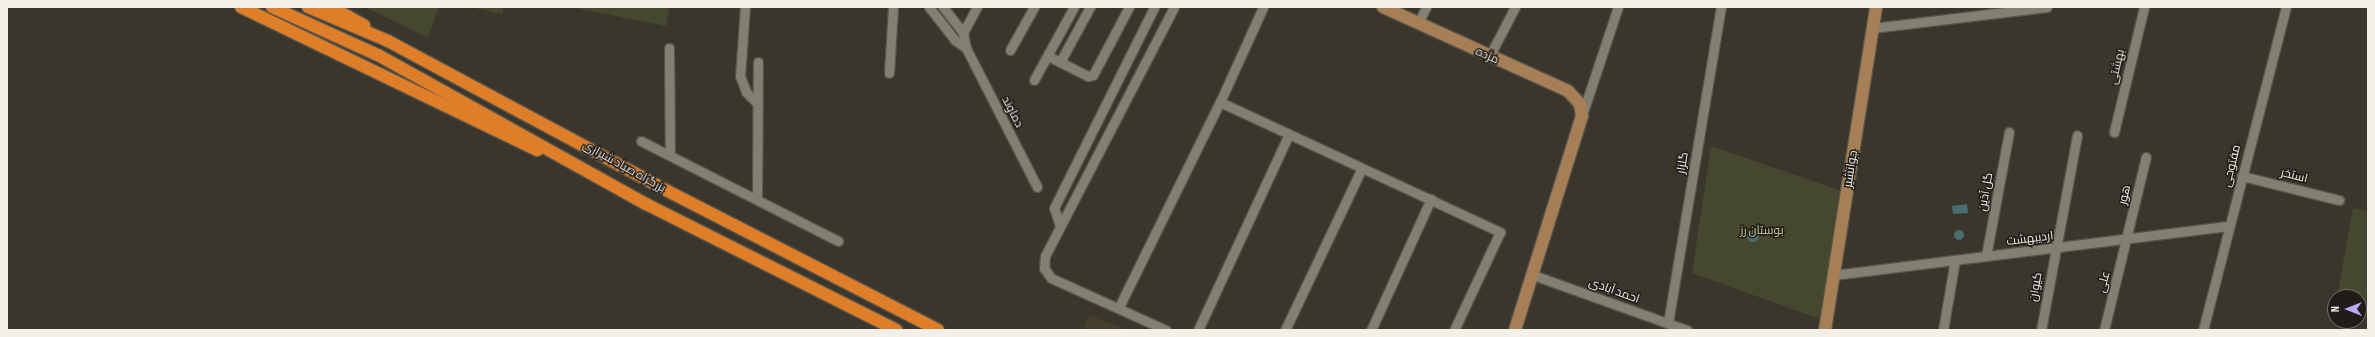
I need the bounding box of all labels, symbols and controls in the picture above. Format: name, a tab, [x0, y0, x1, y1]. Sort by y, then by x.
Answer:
street label: مژده	[1473, 45, 1501, 67]
street label: بهشتی	[2106, 48, 2128, 86]
street label: دماوند	[998, 94, 1026, 130]
street label: بزرگراه صیاد شیرازی	[580, 138, 668, 196]
street label: مفتوحی	[2220, 143, 2244, 189]
street label: جوانشیر	[1841, 149, 1861, 189]
street label: گلزار	[1674, 151, 1692, 175]
street label: استخر	[2279, 166, 2309, 186]
street label: گل آذین	[1976, 172, 1996, 212]
street label: هور	[2116, 184, 2134, 206]
park label: بوستان رز	[1740, 224, 1784, 238]
street label: اردیبهشت	[2006, 229, 2054, 249]
street label: علی	[2094, 270, 2114, 294]
street label: کیوان	[2026, 271, 2046, 303]
street label: احمد آبادی	[1587, 275, 1641, 307]
north arrow	[2327, 289, 2367, 329]
text: N	[2329, 306, 2342, 312]

